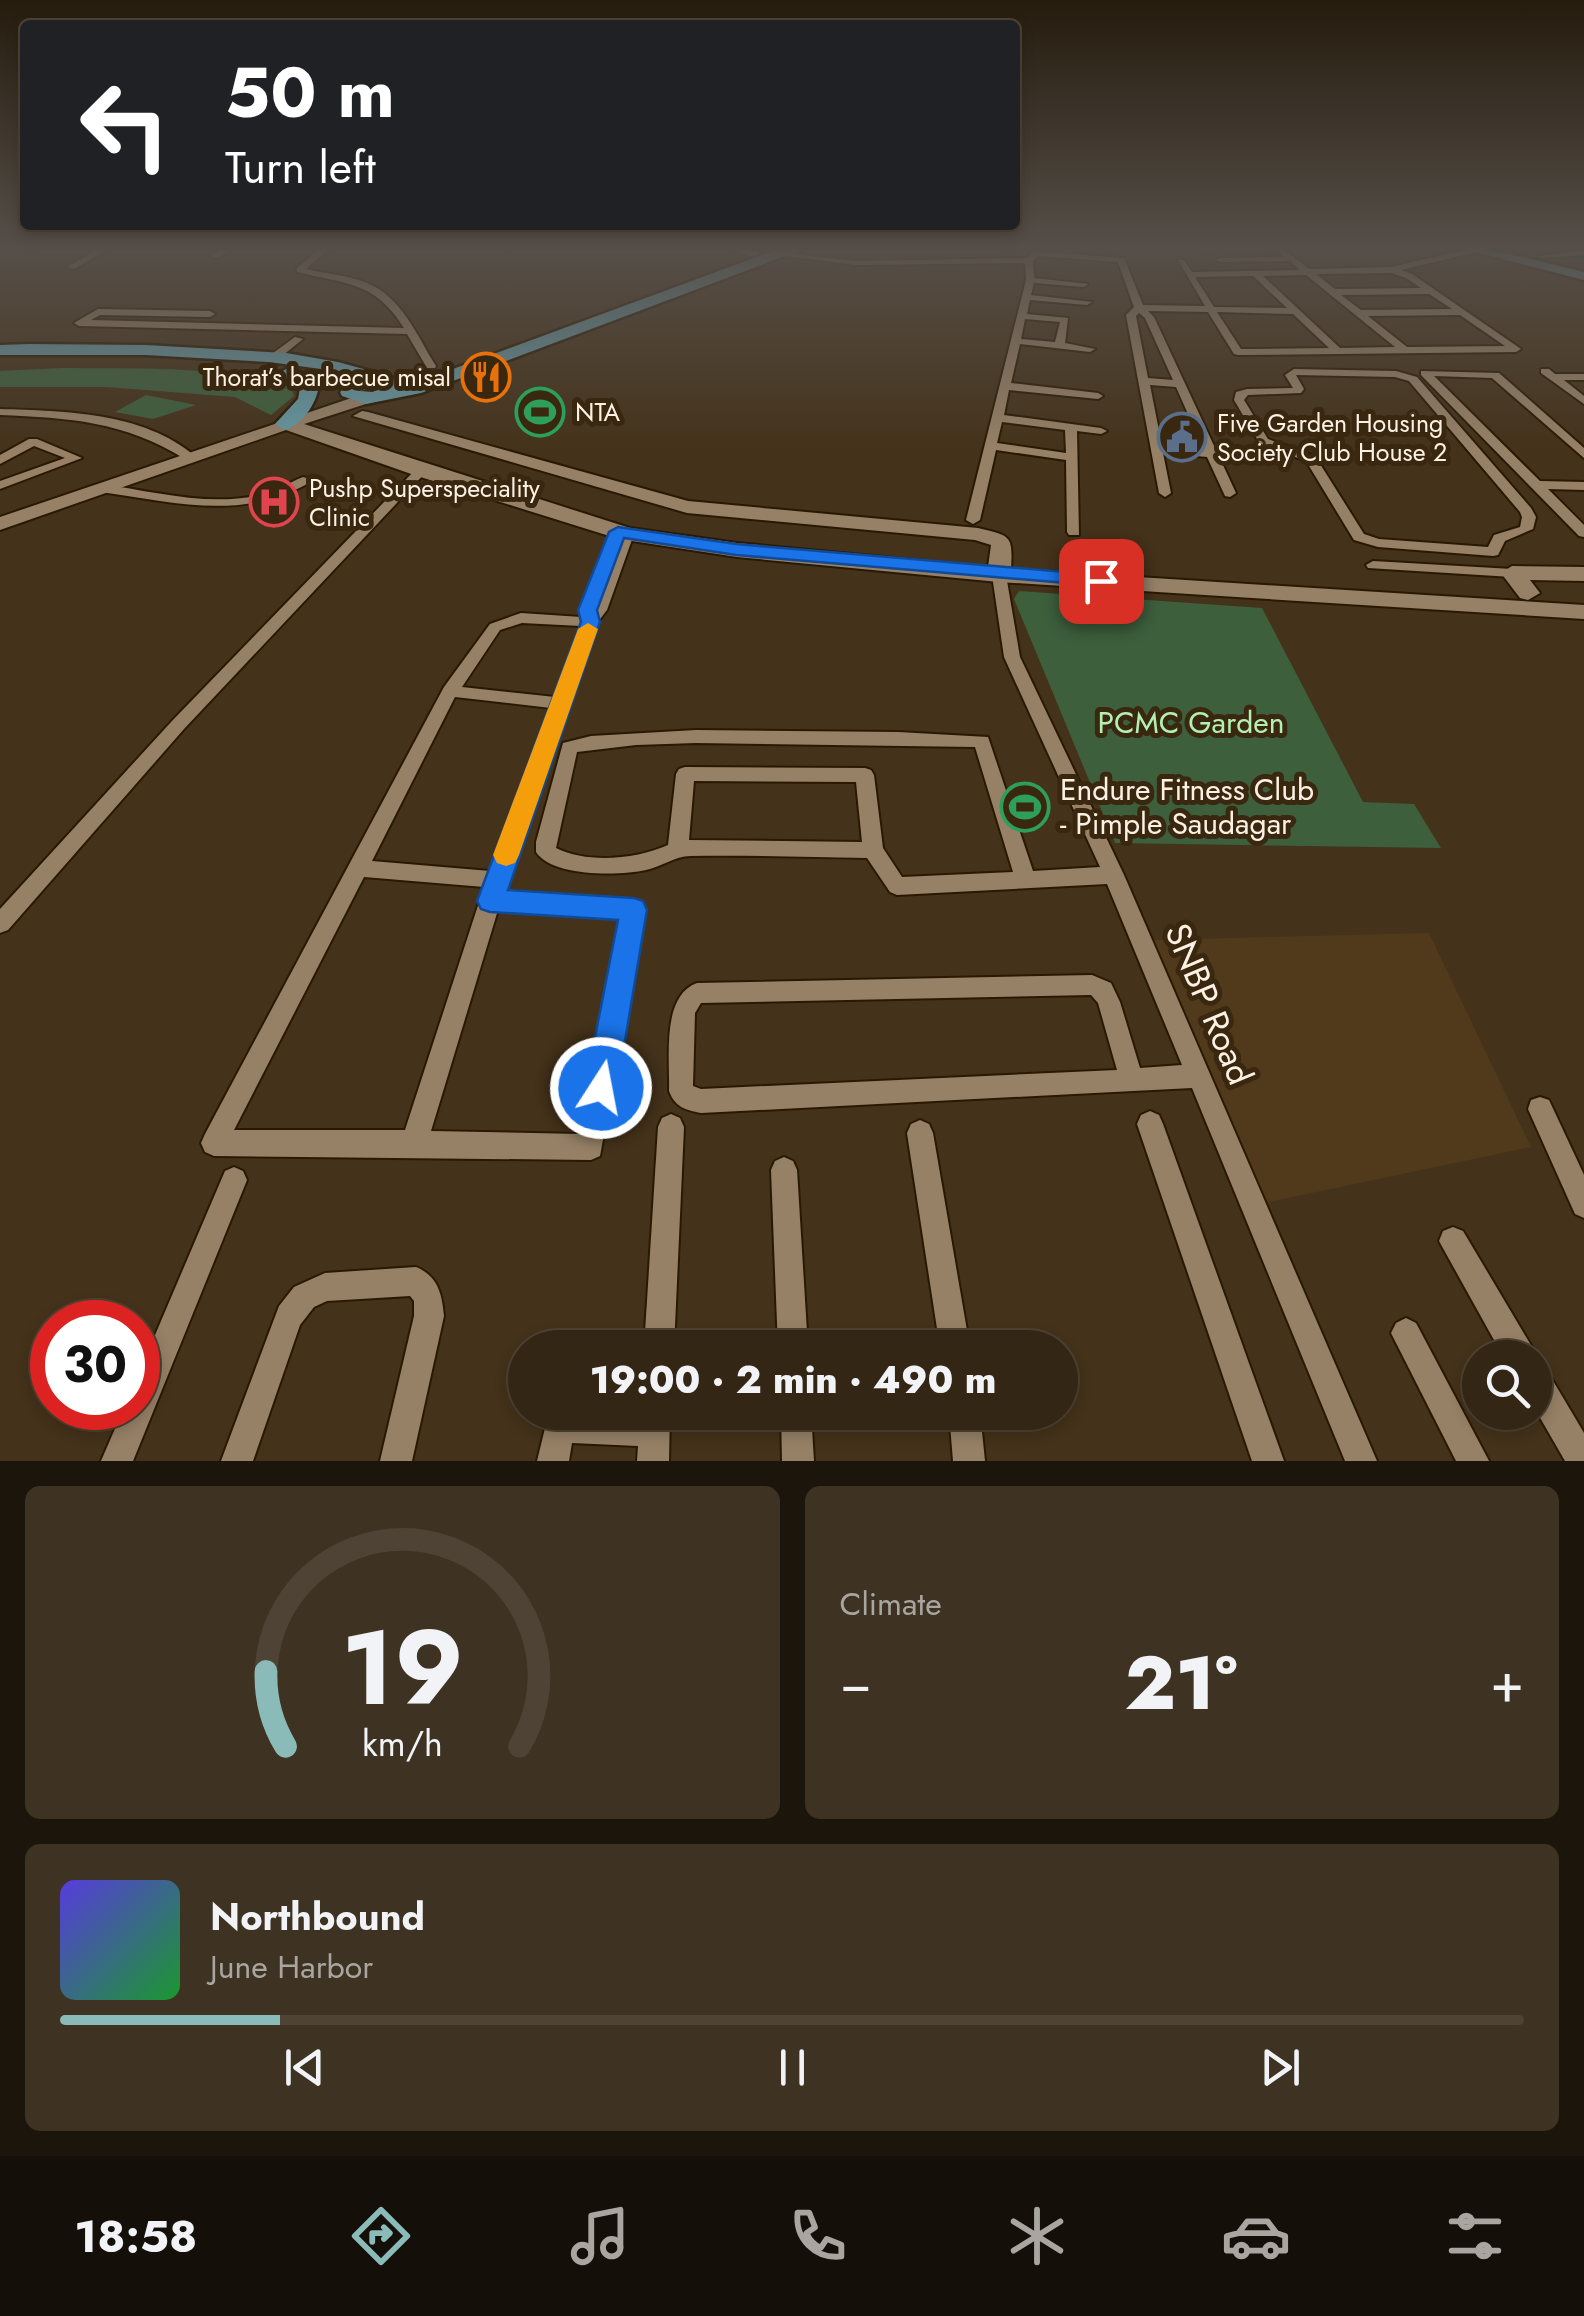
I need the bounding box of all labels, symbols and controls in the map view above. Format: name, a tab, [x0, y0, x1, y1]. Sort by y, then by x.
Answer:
text: 50 m	[225, 42, 395, 143]
icon: left	[60, 60, 190, 190]
text: Turn left	[225, 135, 376, 200]
restaurant icon: Thorat’s barbecue misal	[460, 351, 512, 403]
place label: Thorat’s barbecue misal	[203, 359, 451, 395]
sports icon: NTA	[514, 386, 566, 438]
place label: NTA	[575, 394, 621, 430]
place label: Five Garden Housing Society Club House 2	[1217, 405, 1447, 470]
public building icon: Five Garden Housing Society Club House 2	[1156, 411, 1208, 463]
place label: Pushp Superspeciality Clinic	[309, 470, 540, 535]
hospital icon: Pushp Superspeciality Clinic	[248, 476, 300, 528]
pin	[1059, 539, 1144, 624]
icon: arrive	[1074, 554, 1129, 609]
park label: PCMC Garden	[1097, 701, 1285, 744]
place label: Endure Fitness Club - Pimple Saudagar	[1060, 768, 1314, 845]
sports icon: Endure Fitness Club - Pimple Saudagar	[999, 781, 1051, 833]
street label: SNBP Road	[1153, 916, 1265, 1092]
position arrow	[549, 1036, 653, 1140]
speed limit sign: 30	[30, 1300, 160, 1430]
map controls	[1462, 1340, 1552, 1430]
button: search	[1462, 1340, 1552, 1430]
text: 19:00 · 2 min · 490 m	[590, 1352, 996, 1407]
text: Climate	[840, 1581, 942, 1627]
text: 19	[341, 1593, 464, 1743]
text: 21°	[1124, 1629, 1238, 1737]
text: −	[840, 1643, 872, 1723]
text: +	[1490, 1643, 1524, 1723]
text: km/h	[362, 1718, 443, 1769]
text: Northbound	[210, 1889, 425, 1944]
text: June Harbor	[210, 1944, 373, 1990]
icon: previous	[277, 2040, 332, 2095]
icon: pause	[765, 2040, 820, 2095]
icon: next	[1253, 2040, 1308, 2095]
icon: directions	[346, 2201, 416, 2271]
icon: music	[565, 2201, 635, 2271]
icon: phone	[783, 2201, 853, 2271]
icon: climate	[1002, 2201, 1072, 2271]
icon: car	[1221, 2201, 1291, 2271]
icon: filters	[1440, 2201, 1510, 2271]
text: 18:58	[74, 2204, 197, 2269]

